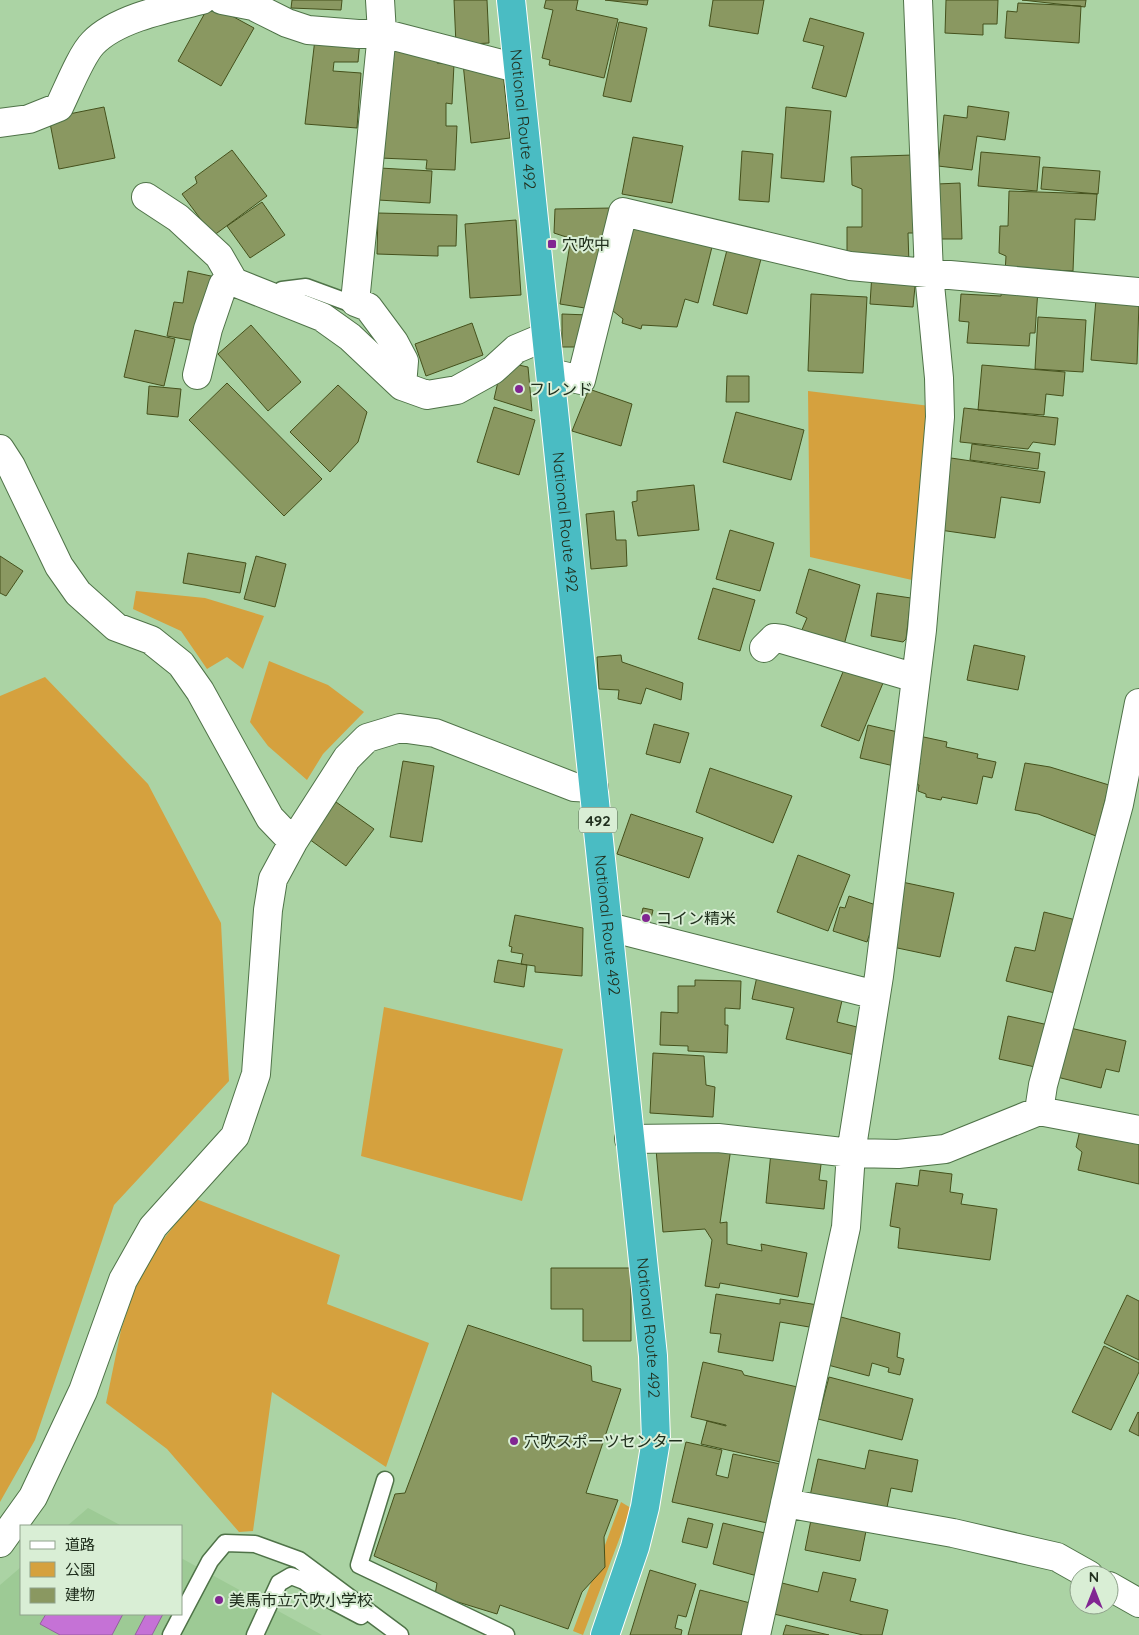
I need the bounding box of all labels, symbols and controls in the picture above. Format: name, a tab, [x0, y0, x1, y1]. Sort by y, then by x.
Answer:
street label: National Route 492	[506, 48, 541, 191]
place label: 穴吹中	[562, 234, 610, 254]
marker: 穴吹中	[546, 238, 558, 250]
place label: フレンド	[529, 379, 593, 399]
marker: フレンド	[513, 383, 525, 395]
street label: National Route 492	[548, 451, 583, 593]
road number: 492	[579, 808, 617, 832]
street label: National Route 492	[591, 854, 625, 996]
place label: コイン精米	[656, 908, 736, 928]
marker: コイン精米	[640, 912, 652, 924]
street label: National Route 492	[633, 1257, 665, 1399]
place label: 穴吹スポーツセンター	[524, 1431, 684, 1451]
marker: 穴吹スポーツセンター	[508, 1435, 520, 1447]
legend	[20, 1525, 182, 1615]
text: 道路	[65, 1535, 95, 1554]
text: 公園	[65, 1560, 95, 1579]
north arrow	[1069, 1565, 1119, 1615]
text: N	[1089, 1568, 1099, 1586]
text: 建物	[65, 1585, 95, 1604]
place label: 美馬市立穴吹小学校	[229, 1590, 373, 1610]
marker: 美馬市立穴吹小学校	[213, 1594, 225, 1606]

